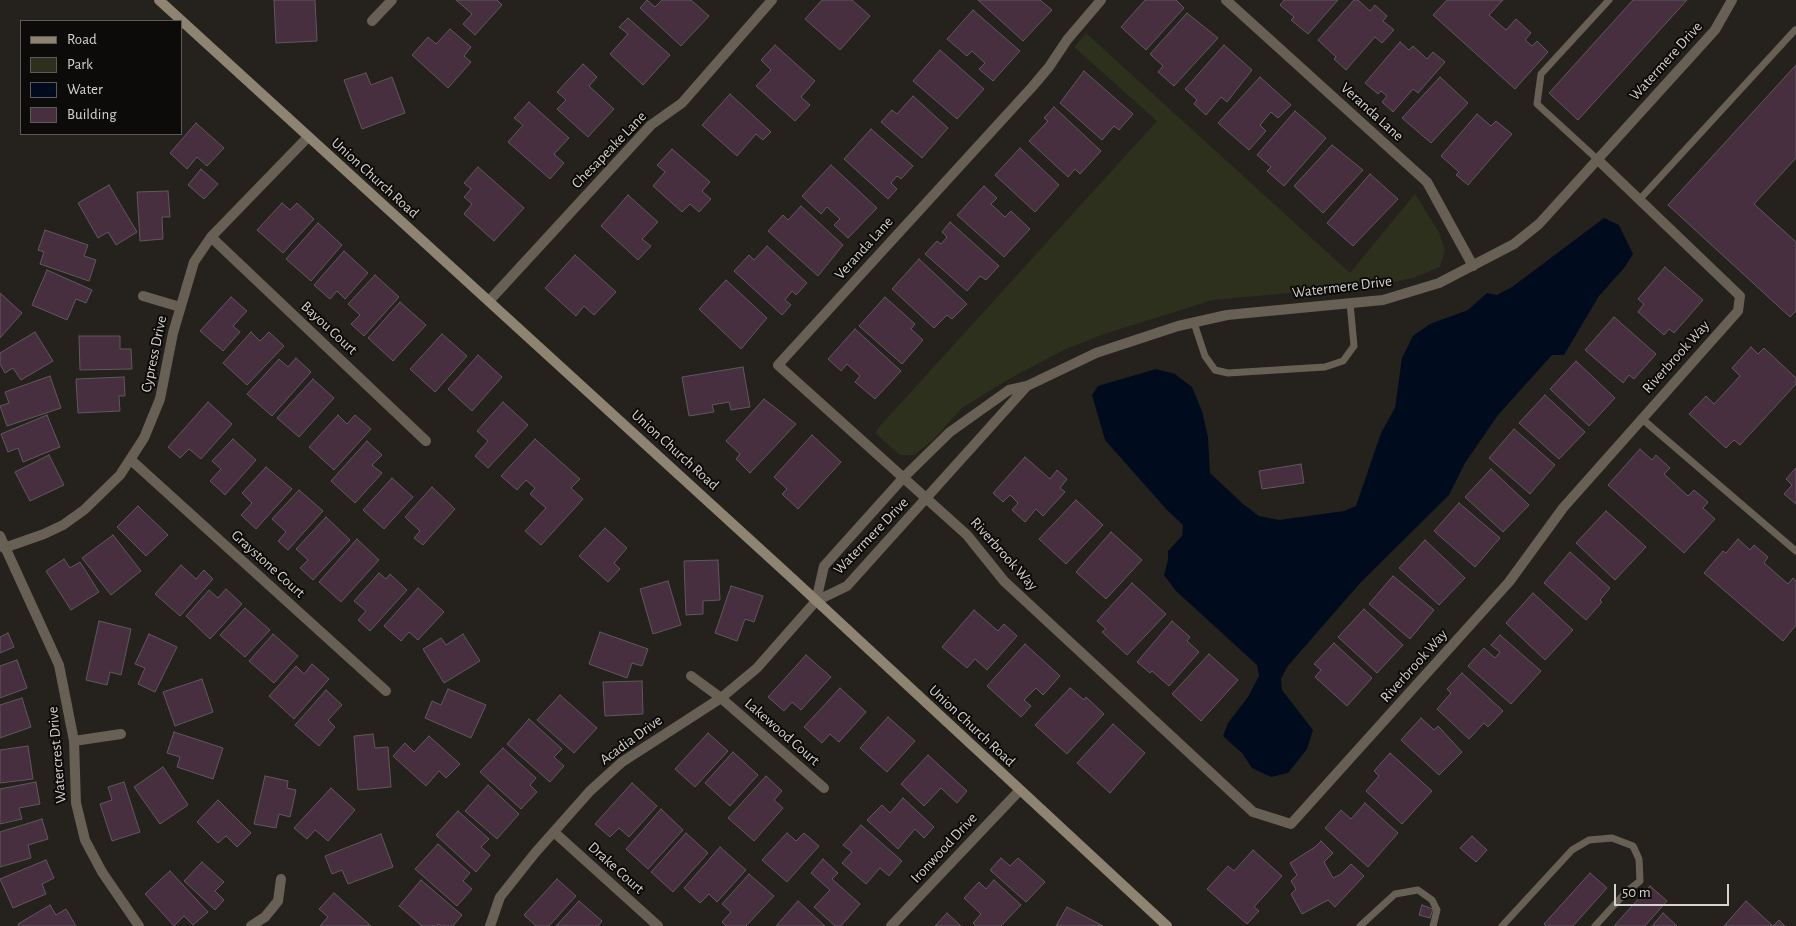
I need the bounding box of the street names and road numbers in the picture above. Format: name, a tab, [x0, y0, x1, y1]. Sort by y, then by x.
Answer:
street label: Watermere Drive	[1626, 18, 1706, 104]
street label: Veranda Lane	[1337, 79, 1407, 145]
street label: Chesapeake Lane	[568, 108, 650, 192]
street label: Union Church Road	[327, 134, 423, 222]
street label: Veranda Lane	[831, 213, 897, 283]
street label: Watermere Drive	[1291, 272, 1393, 302]
street label: Bayou Court	[297, 297, 361, 359]
street label: Cypress Drive	[137, 314, 171, 394]
street label: Riverbrook Way	[1639, 317, 1713, 397]
street label: Union Church Road	[627, 406, 723, 494]
street label: Watermere Drive	[830, 494, 912, 578]
street label: Riverbrook Way	[967, 514, 1041, 594]
street label: Graystone Court	[227, 526, 309, 602]
street label: Riverbrook Way	[1377, 626, 1451, 706]
street label: Union Church Road	[925, 681, 1019, 771]
street label: Lakewood Court	[741, 695, 823, 769]
street label: Watercrest Drive	[44, 706, 70, 804]
street label: Acadia Drive	[596, 711, 666, 769]
street label: Ironwood Drive	[907, 809, 981, 887]
street label: Drake Court	[584, 838, 648, 898]

